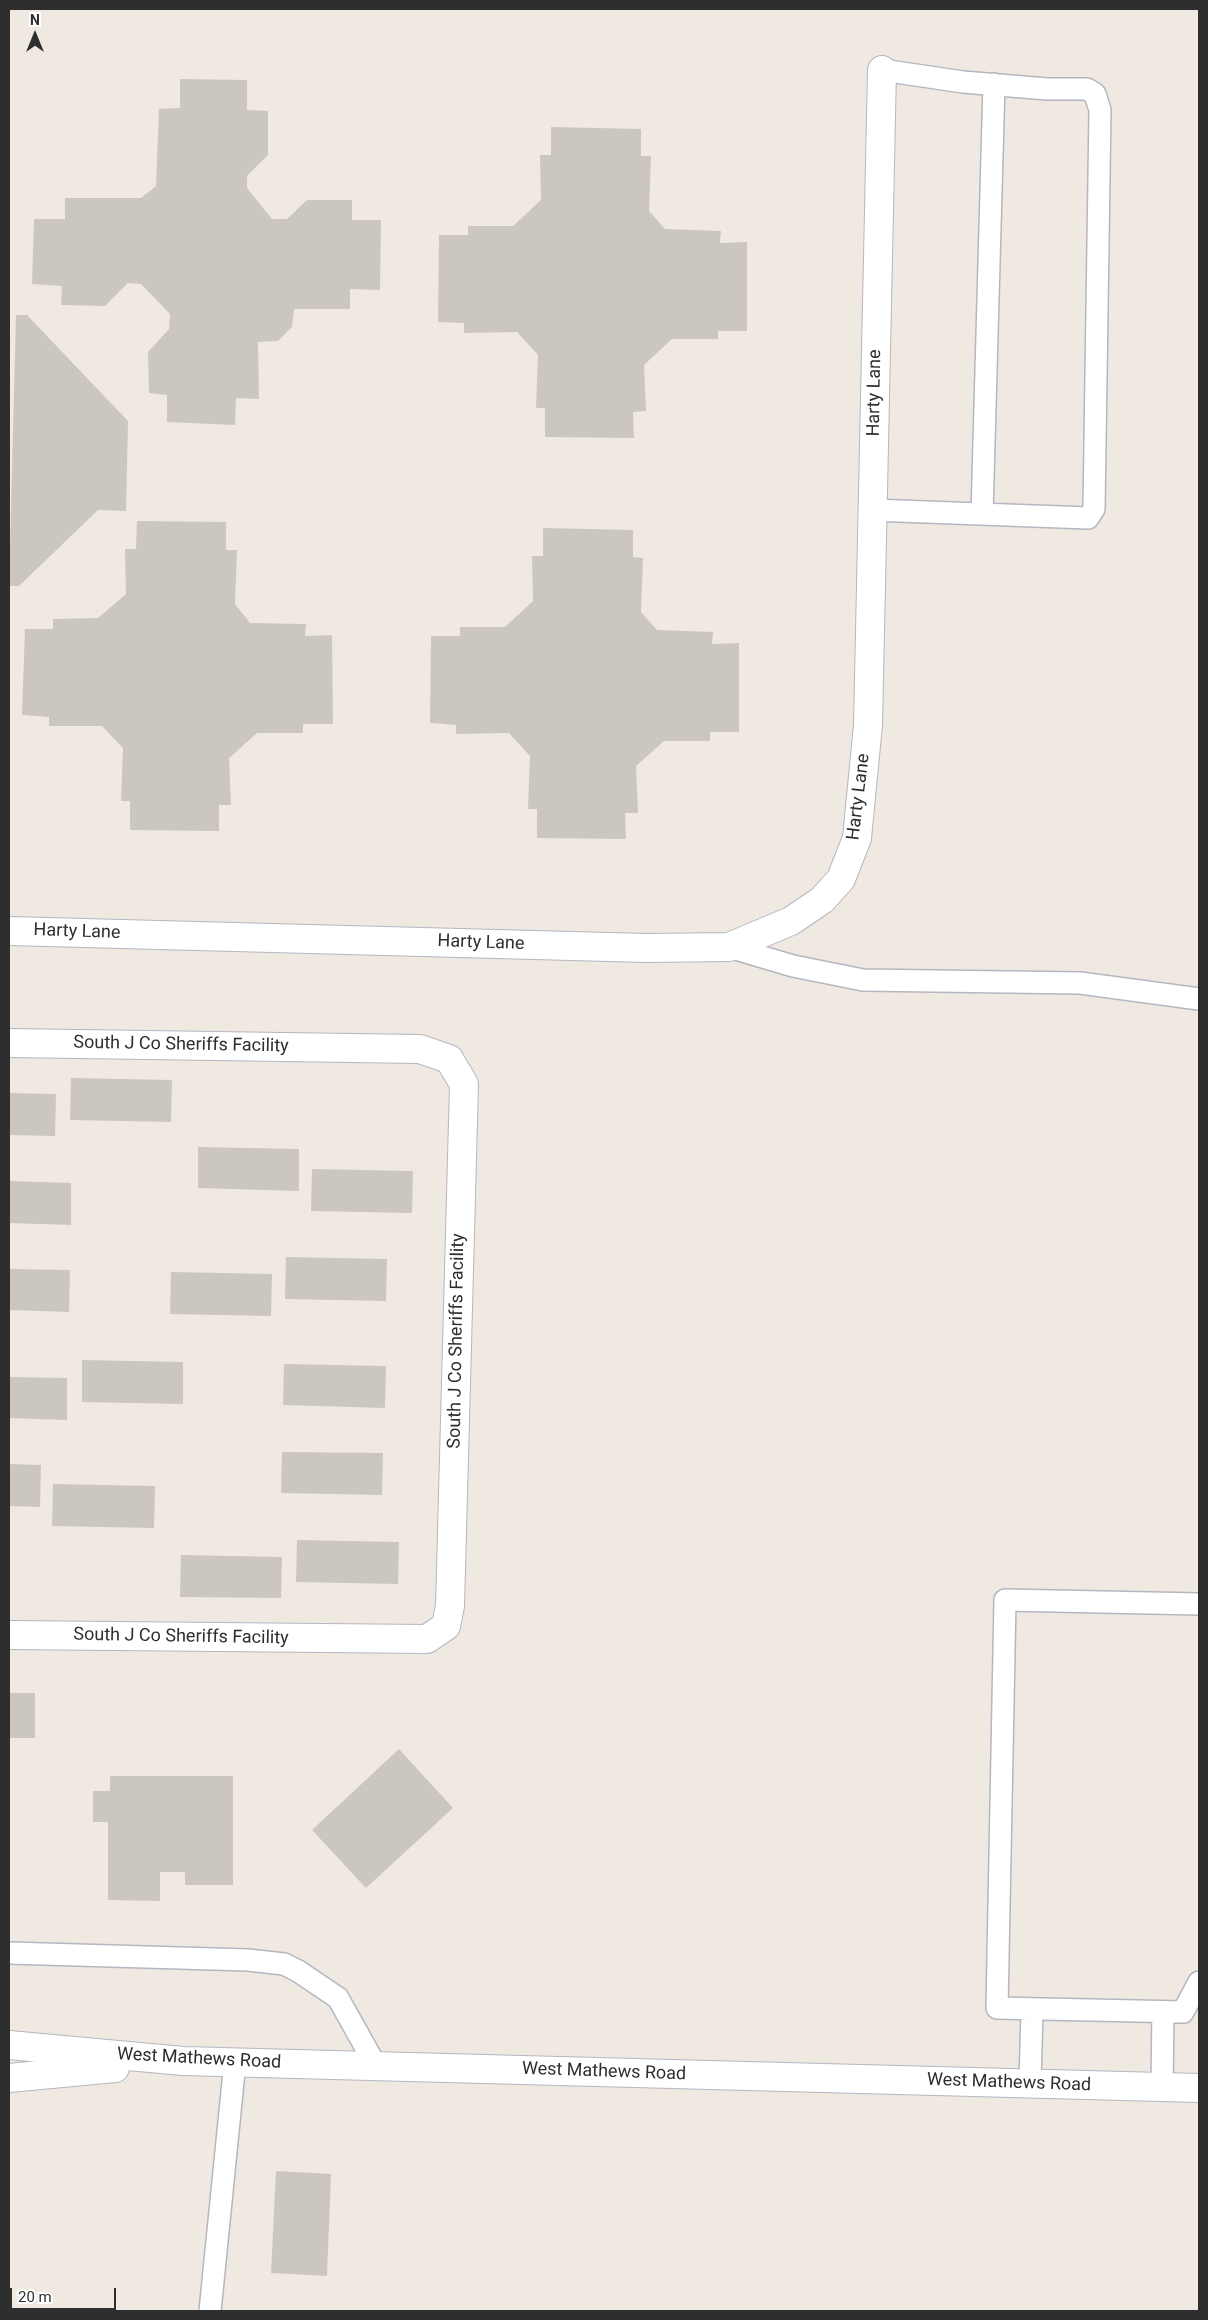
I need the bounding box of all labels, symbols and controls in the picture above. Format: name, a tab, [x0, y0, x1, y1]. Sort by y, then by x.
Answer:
north arrow	[10, 10, 60, 60]
text: N	[30, 12, 40, 28]
street label: Harty Lane	[863, 349, 887, 437]
street label: Harty Lane	[843, 753, 875, 841]
street label: Harty Lane	[33, 920, 121, 944]
street label: Harty Lane	[437, 931, 525, 955]
street label: South J Co Sheriffs Facility	[73, 1032, 289, 1058]
street label: South J Co Sheriffs Facility	[444, 1233, 470, 1449]
street label: South J Co Sheriffs Facility	[73, 1624, 289, 1650]
street label: West Mathews Road	[116, 2044, 282, 2074]
street label: West Mathews Road	[522, 2058, 686, 2086]
street label: West Mathews Road	[927, 2069, 1091, 2097]
scale bar	[12, 2278, 119, 2310]
text: 20 m	[18, 2288, 52, 2306]

